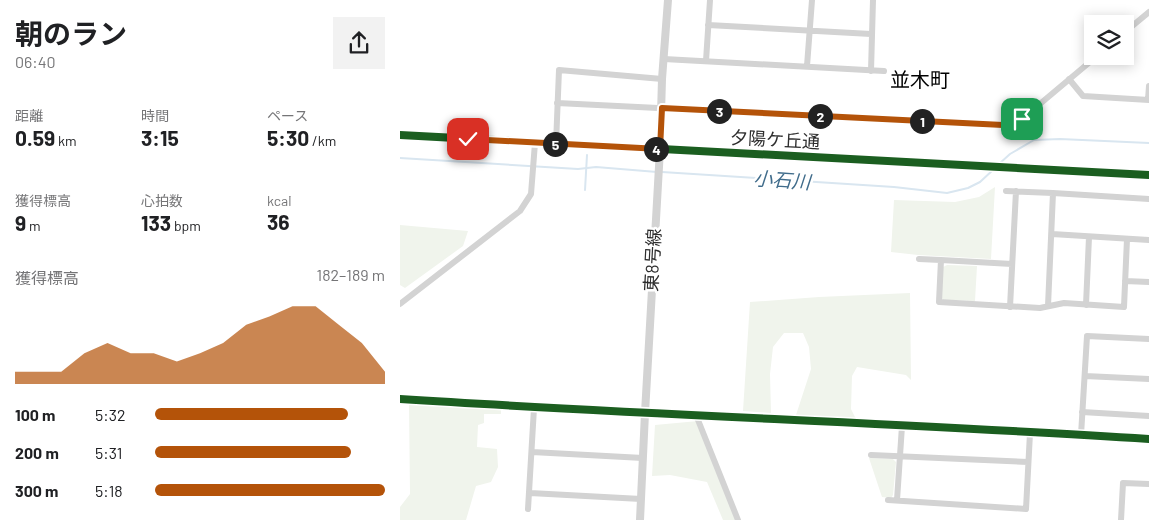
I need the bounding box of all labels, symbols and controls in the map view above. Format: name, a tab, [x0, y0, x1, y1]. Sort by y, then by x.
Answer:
map controls	[1084, 15, 1134, 65]
button: layers	[1084, 15, 1134, 65]
text: 朝のラン	[15, 16, 127, 50]
button: share	[333, 17, 385, 69]
text: 06:40	[15, 52, 56, 71]
district label: 並木町	[890, 67, 950, 91]
pin: 3	[706, 98, 732, 124]
pin	[1001, 98, 1043, 140]
text: 3	[716, 103, 723, 120]
pin: 2	[808, 104, 832, 128]
icon: arrive	[1008, 105, 1036, 133]
text: 距離	[15, 107, 43, 124]
text: 時間	[141, 107, 169, 124]
text: ペース	[267, 107, 308, 124]
text: 2	[817, 108, 824, 125]
pin: 1	[910, 108, 934, 134]
text: 1	[920, 113, 925, 130]
pin	[447, 118, 489, 160]
text: 0.59	[15, 125, 55, 150]
text: 3:15	[141, 125, 179, 150]
text: 5:30	[267, 125, 309, 150]
icon: check	[454, 125, 482, 153]
street label: 夕陽ケ丘通	[730, 126, 821, 152]
text: km	[55, 132, 77, 149]
text: /km	[309, 132, 336, 149]
pin: 5	[542, 132, 568, 156]
text: 5	[552, 136, 559, 153]
pin: 4	[644, 136, 668, 162]
text: 4	[652, 141, 661, 158]
water label: 小石川	[753, 166, 813, 193]
text: 獲得標高	[15, 192, 71, 209]
text: 心拍数	[141, 192, 183, 209]
text: kcal	[267, 192, 291, 209]
text: 36	[267, 209, 290, 234]
text: 9	[15, 210, 26, 235]
text: 133	[141, 210, 171, 235]
text: m	[26, 217, 41, 234]
text: bpm	[171, 217, 201, 234]
street label: 東8号線	[639, 228, 665, 292]
text: 182–189 m	[317, 265, 385, 284]
text: 獲得標高	[15, 268, 79, 287]
text: 100 m	[15, 405, 55, 424]
text: 5:32	[95, 405, 125, 424]
text: 200 m	[15, 443, 59, 462]
text: 5:31	[95, 443, 122, 462]
text: 300 m	[15, 481, 58, 500]
text: 5:18	[95, 481, 123, 500]

